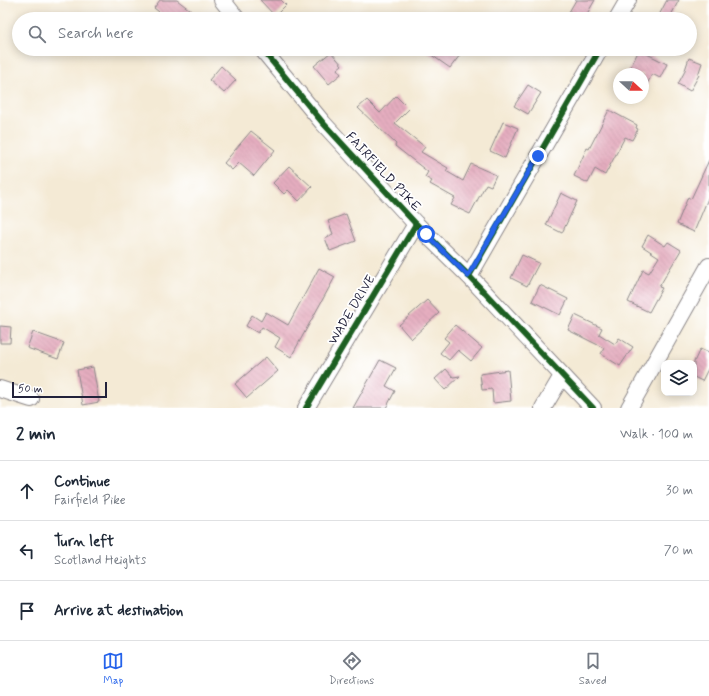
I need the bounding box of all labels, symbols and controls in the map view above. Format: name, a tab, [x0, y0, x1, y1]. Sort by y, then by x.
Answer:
search box	[12, 12, 697, 56]
icon: search	[26, 23, 48, 45]
text: Search here	[58, 24, 134, 44]
north arrow	[613, 68, 649, 104]
street label: FAIRFIELD PIKE	[342, 129, 424, 215]
route end	[529, 147, 547, 165]
route start	[417, 225, 435, 243]
street label: WADE DRIVE	[325, 272, 380, 348]
map controls	[661, 360, 697, 396]
button: layers	[661, 360, 697, 396]
scale bar	[12, 380, 107, 399]
text: 50 m	[18, 382, 43, 396]
text: 2 min	[16, 423, 56, 445]
text: Walk · 100 m	[620, 426, 693, 443]
text: Continue	[54, 472, 110, 492]
icon: ahead	[16, 480, 38, 502]
text: 30 m	[666, 482, 693, 499]
text: Fairfield Pike	[54, 492, 126, 509]
text: Turn left	[54, 532, 114, 552]
icon: left	[16, 540, 38, 562]
text: 70 m	[664, 542, 693, 559]
text: Scotland Heights	[54, 552, 146, 569]
icon: arrive	[16, 600, 38, 622]
text: Arrive at destination	[54, 601, 183, 621]
tab: Map	[102, 650, 124, 688]
tab: Directions	[329, 650, 374, 688]
tab: Saved	[579, 650, 607, 688]

